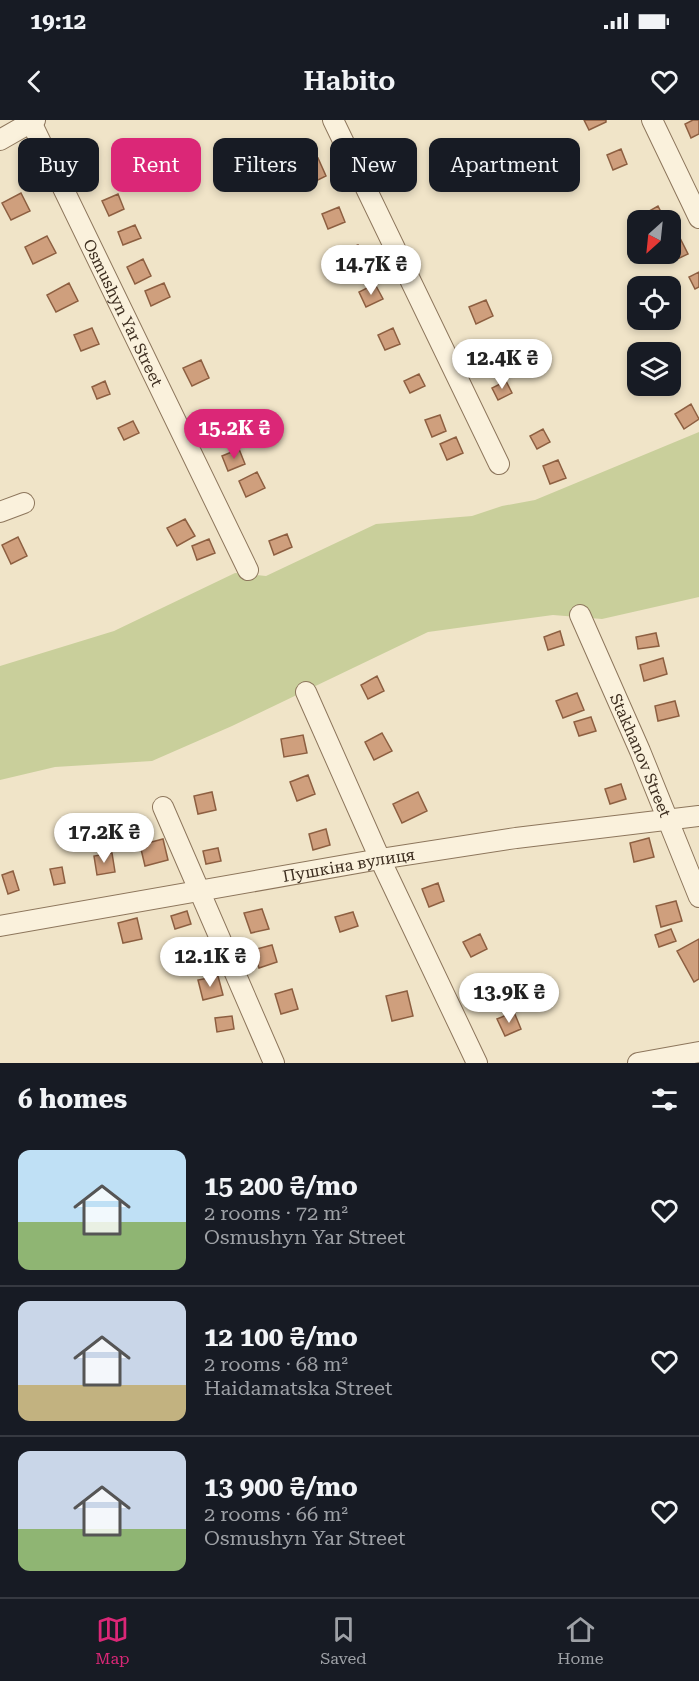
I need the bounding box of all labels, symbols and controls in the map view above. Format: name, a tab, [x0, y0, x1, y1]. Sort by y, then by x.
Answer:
text: 19:12	[30, 9, 86, 34]
icon: back	[18, 65, 51, 98]
text: Habito	[304, 65, 396, 97]
icon: heart	[648, 65, 681, 98]
chip: Buy	[18, 138, 99, 192]
chip: Rent	[111, 138, 201, 192]
chip: Filters	[213, 138, 318, 192]
chip: New	[330, 138, 417, 192]
chip: Apartment	[429, 138, 580, 192]
north arrow	[627, 210, 681, 264]
map controls	[627, 210, 681, 396]
street label: Osmushyn Yar Street	[80, 236, 167, 389]
pin: 14.7K ₴	[316, 245, 426, 296]
text: 14.7K ₴	[335, 252, 407, 276]
button: locate	[627, 276, 681, 330]
pin: 12.4K ₴	[447, 339, 557, 390]
button: layers	[627, 342, 681, 396]
text: 12.4K ₴	[466, 346, 538, 370]
pin: 15.2K ₴	[179, 409, 289, 460]
text: 15.2K ₴	[198, 416, 270, 440]
street label: Stakhanov Street	[606, 691, 675, 820]
pin: 17.2K ₴	[49, 813, 159, 864]
text: 17.2K ₴	[68, 820, 140, 844]
street label: Пушкіна вулиця	[281, 844, 416, 886]
pin: 12.1K ₴	[155, 937, 265, 988]
text: 12.1K ₴	[174, 944, 246, 968]
pin: 13.9K ₴	[454, 973, 564, 1024]
text: 13.9K ₴	[473, 980, 545, 1004]
icon: filters	[648, 1083, 681, 1116]
text: 6 homes	[18, 1084, 127, 1114]
text: 15 200 ₴/mo	[204, 1171, 358, 1201]
icon: home	[66, 1174, 138, 1246]
icon: heart	[648, 1194, 681, 1227]
text: 2 rooms · 72 m²	[204, 1201, 348, 1225]
text: Osmushyn Yar Street	[204, 1225, 406, 1249]
text: 12 100 ₴/mo	[204, 1322, 358, 1352]
icon: home	[66, 1325, 138, 1397]
icon: heart	[648, 1345, 681, 1378]
text: 2 rooms · 68 m²	[204, 1352, 348, 1376]
text: Haidamatska Street	[204, 1376, 392, 1400]
text: 13 900 ₴/mo	[204, 1472, 358, 1502]
icon: home	[66, 1475, 138, 1547]
icon: heart	[648, 1495, 681, 1528]
text: 2 rooms · 66 m²	[204, 1502, 348, 1526]
text: Osmushyn Yar Street	[204, 1526, 406, 1550]
tab: Map	[95, 1613, 130, 1668]
tab: Saved	[320, 1613, 367, 1668]
tab: Home	[557, 1613, 604, 1668]

